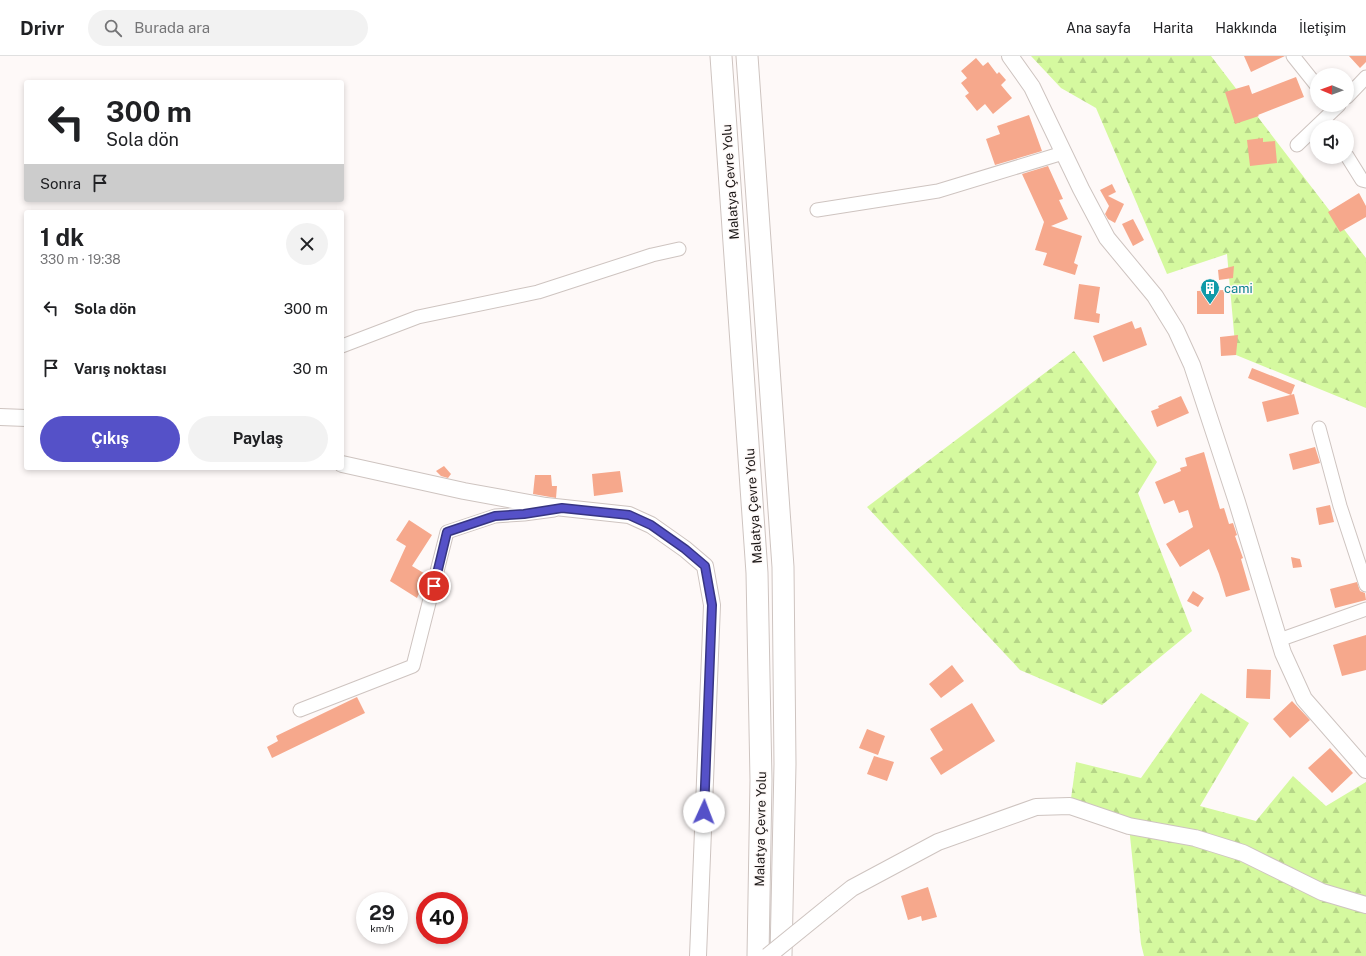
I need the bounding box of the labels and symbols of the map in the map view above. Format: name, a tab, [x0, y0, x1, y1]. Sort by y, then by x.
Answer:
north arrow	[1310, 68, 1354, 112]
street label: Malatya Çevre Yolu	[719, 124, 742, 240]
building icon: cami	[1199, 277, 1221, 305]
place label: cami	[1224, 281, 1253, 296]
street label: Malatya Çevre Yolu	[742, 448, 765, 564]
pin	[417, 569, 451, 603]
street label: Malatya Çevre Yolu	[752, 771, 769, 887]
position arrow	[683, 791, 725, 833]
speed limit sign: 40	[416, 892, 468, 944]

